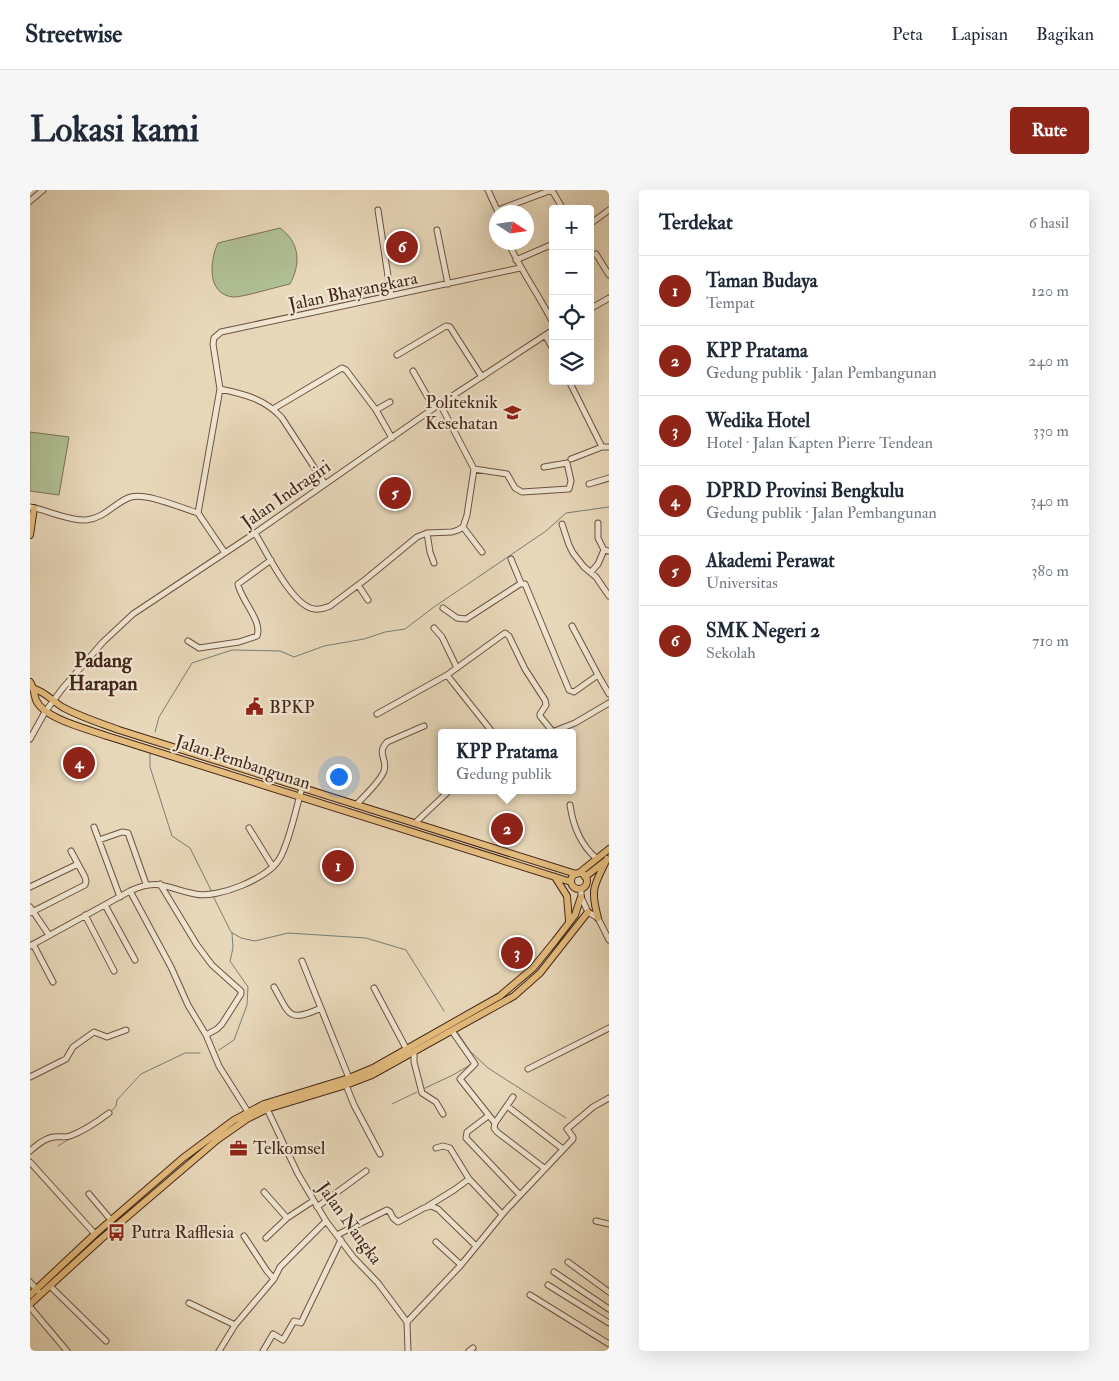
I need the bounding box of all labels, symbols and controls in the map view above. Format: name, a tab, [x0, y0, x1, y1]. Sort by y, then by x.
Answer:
text: Streetwise	[25, 19, 122, 50]
text: Peta	[892, 23, 923, 46]
text: Lapisan	[951, 23, 1008, 46]
text: Bagikan	[1036, 23, 1094, 46]
button: Rute	[1010, 107, 1089, 154]
text: Lokasi kami	[30, 108, 199, 152]
north arrow	[489, 205, 534, 250]
map controls	[549, 205, 594, 385]
button: +	[549, 205, 594, 250]
text: Terdekat	[659, 209, 733, 236]
text: 6 hasil	[1029, 213, 1069, 233]
pin: 6	[386, 228, 418, 266]
button: −	[549, 250, 594, 295]
street label: Jalan Bhayangkara	[286, 266, 420, 317]
text: Taman Budaya	[706, 269, 818, 293]
text: 1	[672, 281, 678, 301]
text: 120 m	[1031, 281, 1069, 301]
text: Tempat	[706, 293, 755, 313]
button: locate	[549, 295, 594, 340]
text: KPP Pratama	[706, 339, 808, 363]
button: layers	[549, 340, 594, 385]
text: 2	[671, 351, 679, 371]
text: 240 m	[1028, 351, 1069, 371]
text: Gedung publik · Jalan Pembangunan	[706, 363, 937, 383]
place label: Politeknik Kesehatan	[425, 391, 498, 435]
school or university icon: Politeknik Kesehatan	[502, 402, 522, 422]
text: Wedika Hotel	[706, 409, 810, 433]
text: 3	[672, 421, 678, 441]
text: 330 m	[1033, 421, 1069, 441]
text: Hotel · Jalan Kapten Pierre Tendean	[706, 433, 933, 453]
street label: Jalan Indragiri	[236, 455, 336, 534]
pin: 5	[379, 474, 411, 512]
text: DPRD Provinsi Bengkulu	[706, 479, 904, 503]
text: 4	[671, 491, 679, 511]
text: 340 m	[1030, 491, 1069, 511]
text: Gedung publik · Jalan Pembangunan	[706, 503, 937, 523]
text: Akademi Perawat	[706, 549, 835, 573]
text: 5	[671, 561, 679, 581]
text: 380 m	[1031, 561, 1069, 581]
text: Universitas	[706, 573, 778, 593]
text: SMK Negeri 2	[706, 619, 820, 643]
text: 6	[671, 631, 679, 651]
text: 710 m	[1032, 631, 1069, 651]
text: Sekolah	[706, 643, 756, 663]
district label: Padang Harapan	[69, 648, 138, 697]
place label: BPKP	[269, 696, 315, 719]
public building icon: BPKP	[245, 697, 265, 717]
street label: Jalan Pembangunan	[171, 729, 313, 795]
popup	[438, 729, 576, 794]
text: KPP Pratama	[456, 740, 558, 764]
pin: 4	[63, 744, 95, 782]
your location	[326, 764, 352, 790]
text: Gedung publik	[456, 764, 552, 784]
pin: 2	[491, 810, 523, 848]
pin: 1	[322, 847, 354, 885]
pin: 3	[501, 934, 533, 972]
place label: Telkomsel	[253, 1137, 326, 1160]
office icon: Telkomsel	[229, 1138, 249, 1158]
street label: Jalan Nangka	[311, 1177, 388, 1270]
place label: Putra Rafflesia	[131, 1221, 235, 1244]
bus stop icon: Putra Rafflesia	[107, 1222, 127, 1242]

